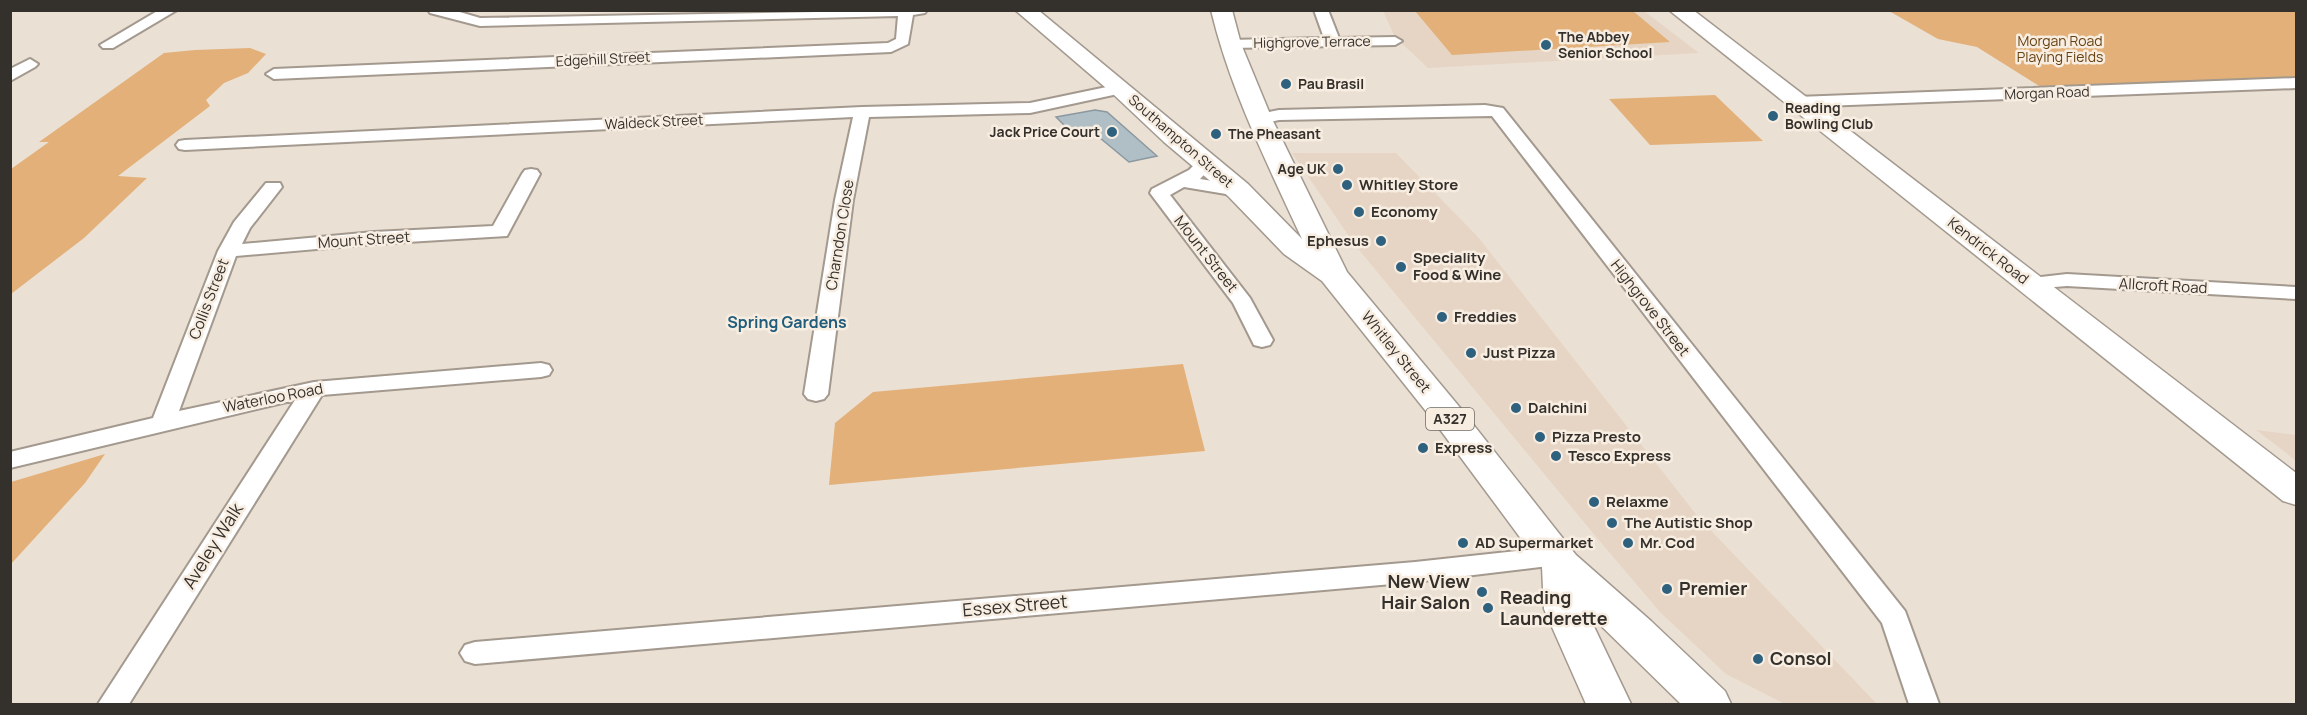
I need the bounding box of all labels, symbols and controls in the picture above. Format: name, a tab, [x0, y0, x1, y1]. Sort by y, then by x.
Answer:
place label: The Abbey Senior School	[1558, 27, 1652, 62]
street label: Highgrove Terrace	[1253, 31, 1371, 52]
park label: Morgan Road Playing Fields	[2017, 31, 2103, 66]
marker: The Abbey Senior School	[1539, 38, 1553, 52]
street label: Edgehill Street	[555, 47, 651, 70]
place label: Pau Brasil	[1298, 74, 1364, 93]
marker: Pau Brasil	[1279, 77, 1293, 91]
street label: Morgan Road	[2004, 82, 2090, 103]
street label: Southampton Street	[1125, 90, 1238, 192]
place label: Reading Bowling Club	[1785, 98, 1873, 133]
street label: Waldeck Street	[604, 109, 704, 134]
marker: Reading Bowling Club	[1766, 109, 1780, 123]
place label: Jack Price Court	[990, 122, 1100, 141]
place label: The Pheasant	[1228, 124, 1321, 143]
marker: Jack Price Court	[1105, 125, 1119, 139]
marker: The Pheasant	[1209, 127, 1223, 141]
place label: Age UK	[1278, 159, 1327, 178]
marker: Age UK	[1331, 162, 1345, 176]
place label: Whitley Store	[1359, 174, 1458, 195]
street label: Charndon Close	[820, 178, 859, 292]
marker: Whitley Store	[1340, 178, 1354, 192]
place label: Economy	[1371, 201, 1438, 222]
marker: Economy	[1352, 205, 1366, 219]
street label: Mount Street	[1170, 211, 1243, 297]
street label: Kendrick Road	[1943, 212, 2033, 289]
street label: Mount Street	[317, 226, 411, 253]
place label: Ephesus	[1307, 230, 1369, 251]
marker: Ephesus	[1374, 234, 1388, 248]
place label: Speciality Food & Wine	[1413, 247, 1501, 285]
street label: Collis Street	[183, 255, 234, 342]
street label: Highgrove Street	[1606, 255, 1695, 360]
marker: Speciality Food & Wine	[1394, 260, 1408, 274]
street label: Allcroft Road	[2118, 273, 2208, 298]
street label: Whitley Street	[1357, 306, 1436, 397]
place label: Freddies	[1454, 306, 1517, 327]
marker: Freddies	[1435, 310, 1449, 324]
district label: Spring Gardens	[727, 311, 847, 333]
place label: Just Pizza	[1483, 342, 1556, 363]
marker: Just Pizza	[1464, 346, 1478, 360]
street label: Waterloo Road	[221, 378, 325, 417]
place label: Dalchini	[1528, 397, 1587, 418]
marker: Dalchini	[1509, 401, 1523, 415]
road number: A327	[1426, 408, 1474, 430]
place label: Pizza Presto	[1552, 426, 1641, 447]
marker: Pizza Presto	[1533, 430, 1547, 444]
place label: Express	[1435, 437, 1492, 458]
marker: Express	[1416, 441, 1430, 455]
place label: Tesco Express	[1568, 445, 1671, 466]
marker: Tesco Express	[1549, 449, 1563, 463]
place label: Relaxme	[1606, 491, 1668, 512]
marker: Relaxme	[1587, 495, 1601, 509]
street label: Aveley Walk	[176, 497, 249, 593]
place label: The Autistic Shop	[1624, 512, 1753, 533]
marker: The Autistic Shop	[1605, 516, 1619, 530]
place label: AD Supermarket	[1475, 532, 1594, 553]
place label: Mr. Cod	[1640, 532, 1695, 553]
marker: AD Supermarket	[1456, 536, 1470, 550]
marker: Mr. Cod	[1621, 536, 1635, 550]
place label: New View Hair Salon	[1381, 569, 1471, 614]
place label: Premier	[1679, 576, 1747, 600]
marker: Premier	[1660, 582, 1674, 596]
marker: New View Hair Salon	[1475, 585, 1489, 599]
place label: Reading Launderette	[1500, 585, 1608, 630]
street label: Essex Street	[961, 588, 1068, 622]
marker: Reading Launderette	[1481, 601, 1495, 615]
place label: Consol	[1770, 646, 1832, 670]
marker: Consol	[1751, 652, 1765, 666]

